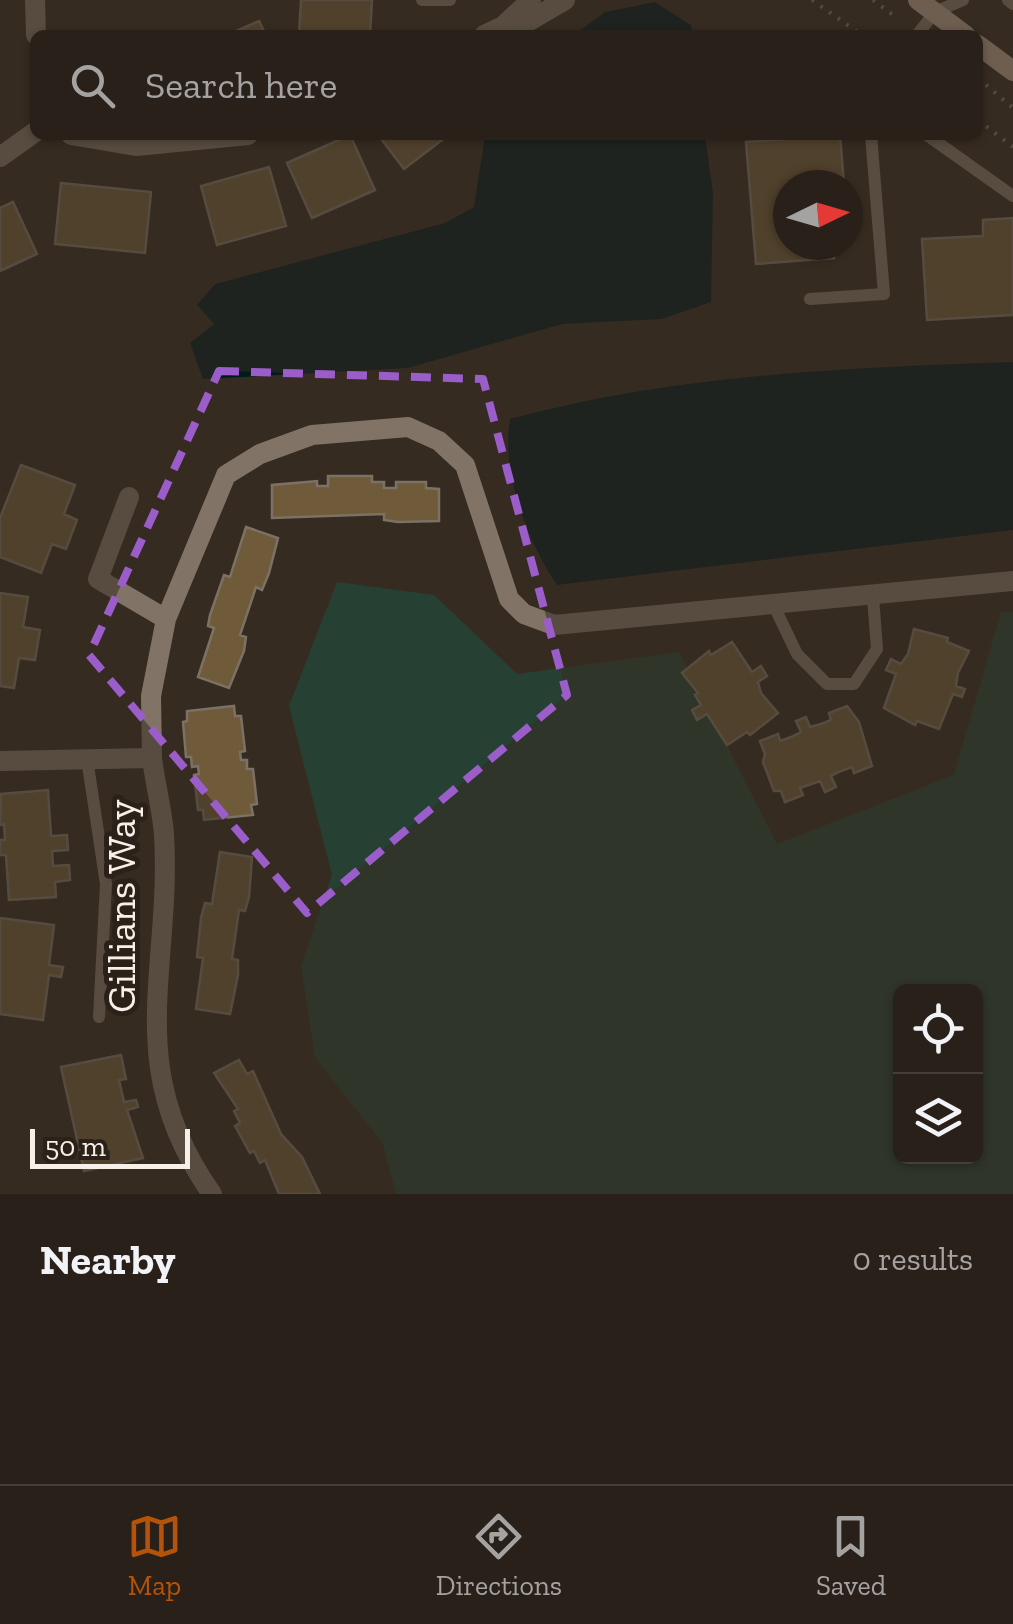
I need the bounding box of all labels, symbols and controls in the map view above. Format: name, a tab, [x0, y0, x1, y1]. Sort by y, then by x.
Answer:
search box	[30, 30, 983, 140]
icon: search	[65, 58, 120, 113]
text: Search here	[145, 62, 337, 108]
north arrow	[773, 170, 863, 260]
street label: Gillians Way	[97, 799, 145, 1013]
map controls	[893, 984, 983, 1164]
button: locate	[893, 984, 983, 1074]
button: layers	[893, 1074, 983, 1164]
scale bar	[30, 1124, 190, 1168]
text: 50 m	[45, 1130, 106, 1163]
text: Nearby	[40, 1234, 176, 1285]
text: 0 results	[852, 1240, 973, 1278]
tab: Map	[127, 1509, 182, 1602]
tab: Directions	[436, 1509, 562, 1602]
tab: Saved	[816, 1509, 886, 1602]

